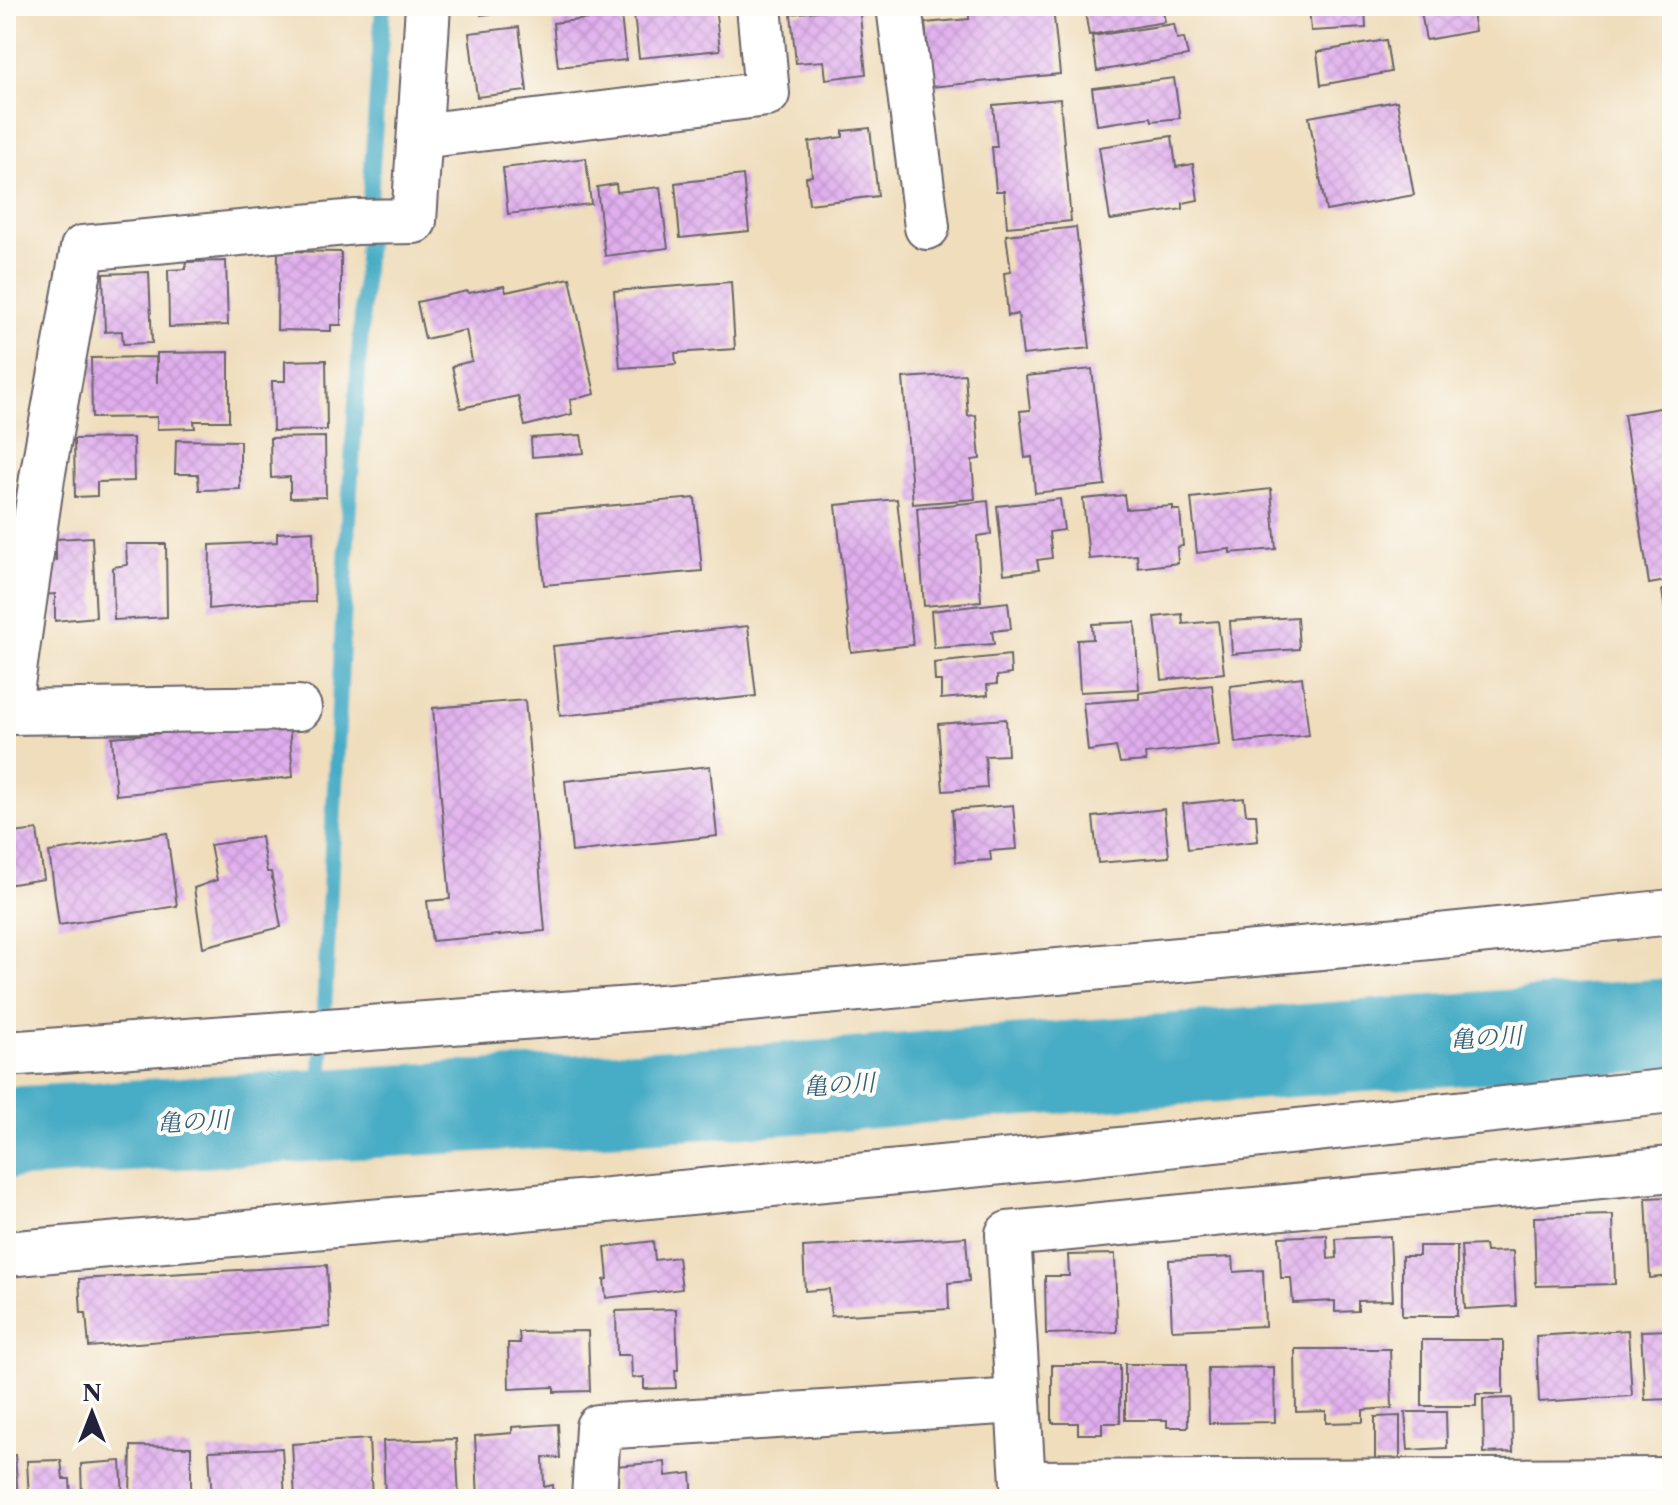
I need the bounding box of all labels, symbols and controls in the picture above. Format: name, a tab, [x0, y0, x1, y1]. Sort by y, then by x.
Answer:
water label: 亀の川	[1449, 1020, 1526, 1054]
water label: 亀の川	[802, 1067, 879, 1101]
water label: 亀の川	[156, 1105, 233, 1138]
north arrow	[52, 1373, 132, 1453]
text: N	[82, 1380, 102, 1407]

